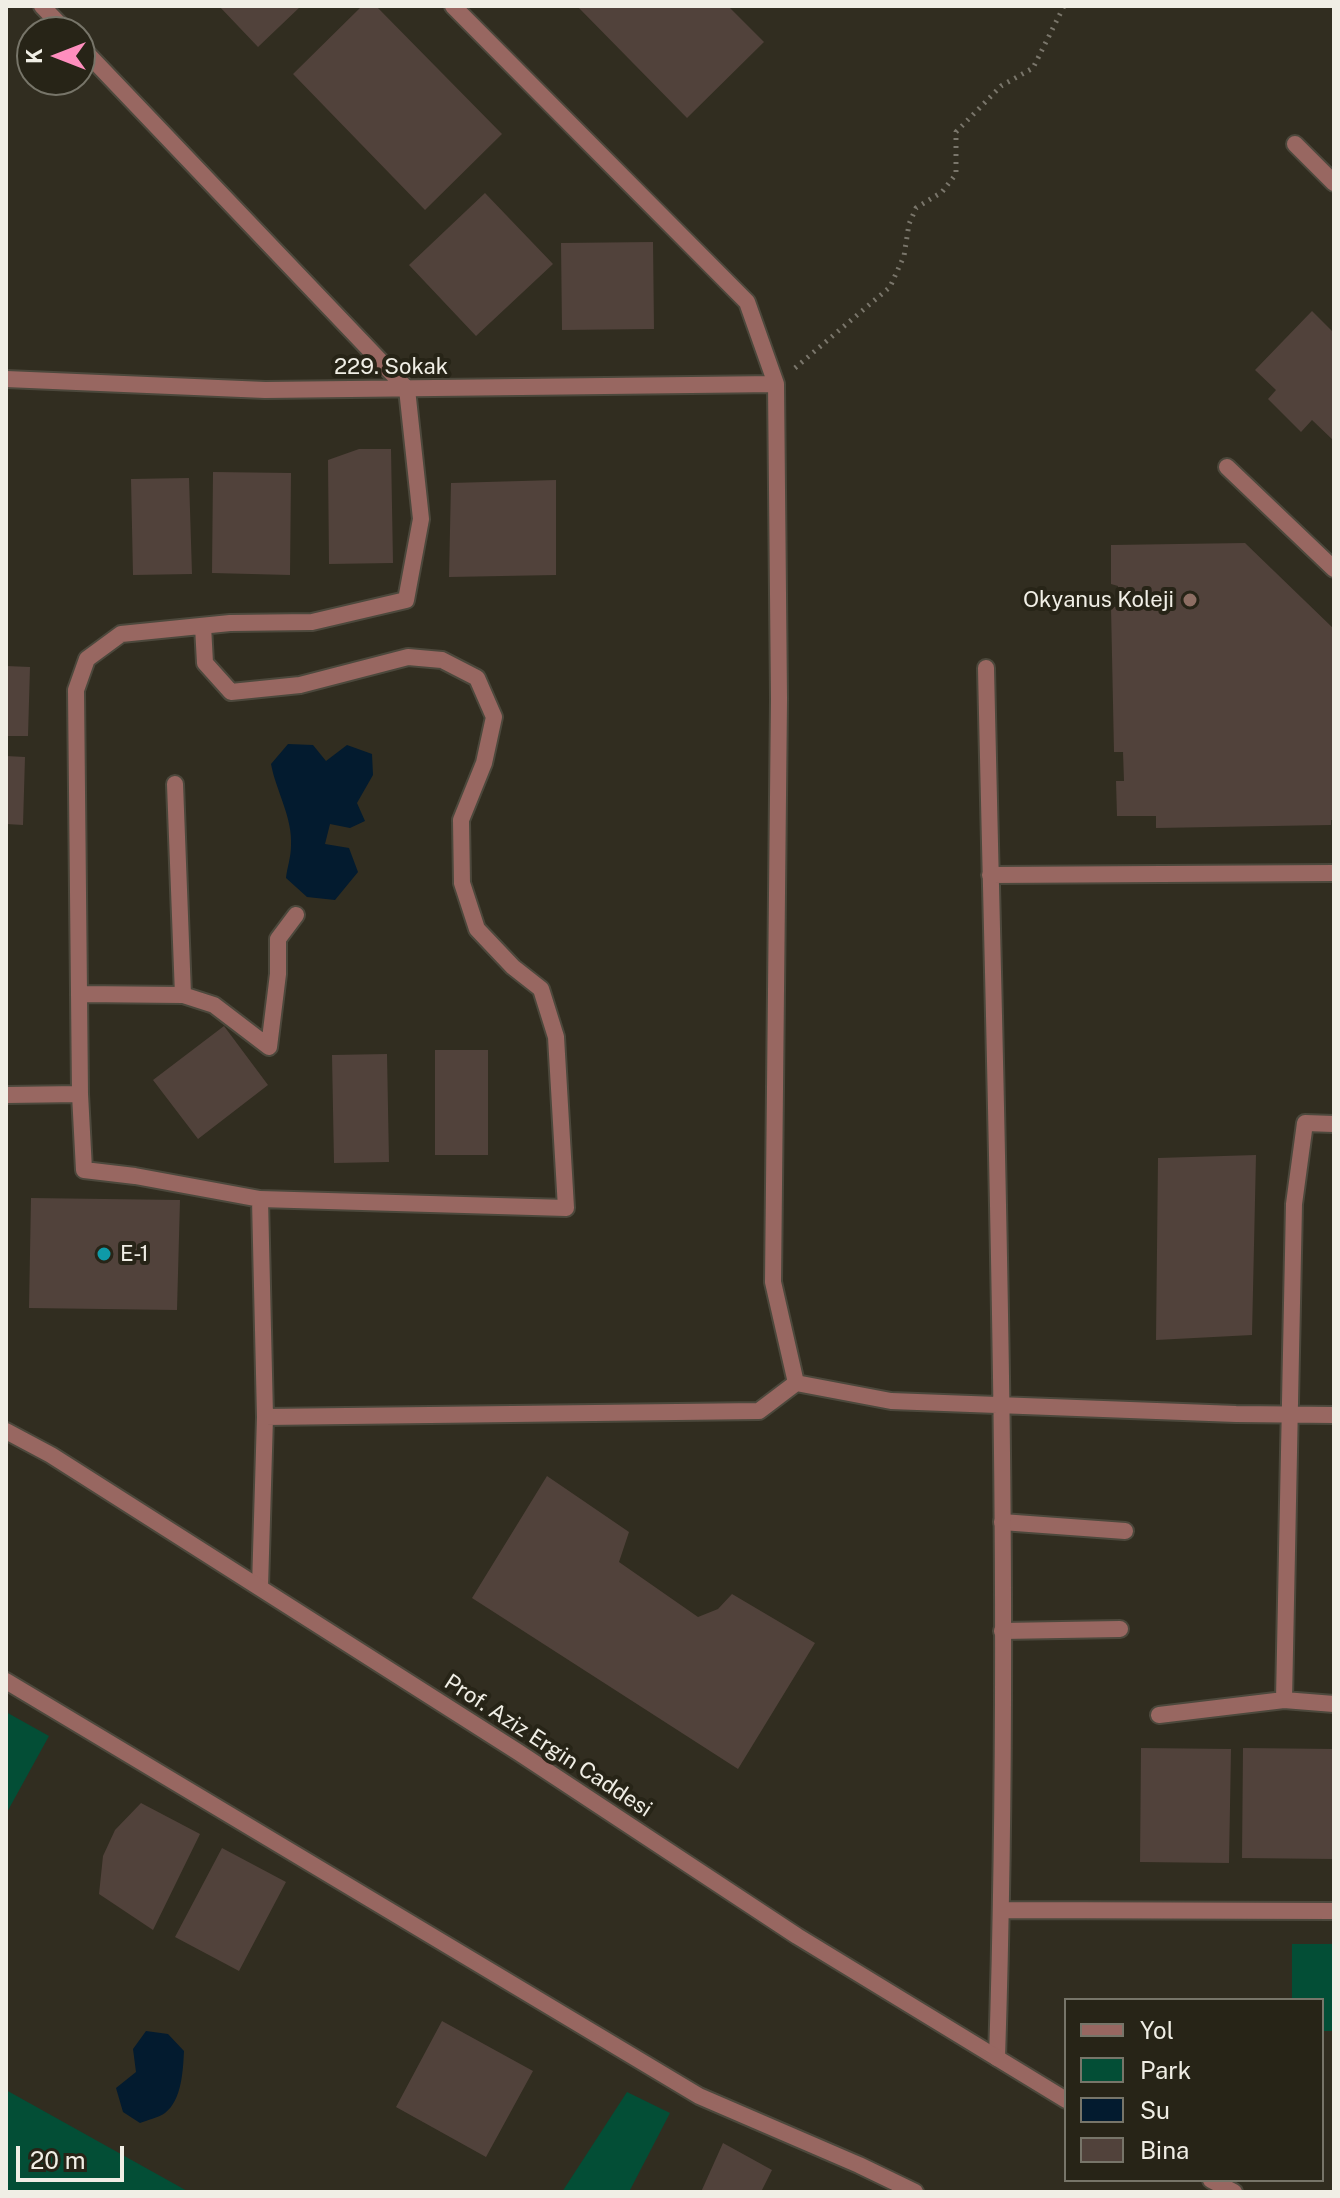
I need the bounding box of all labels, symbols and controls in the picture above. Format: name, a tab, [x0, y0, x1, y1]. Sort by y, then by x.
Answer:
north arrow	[16, 16, 96, 96]
text: K	[21, 48, 47, 64]
street label: 229. Sokak	[334, 354, 448, 380]
place label: Okyanus Koleji	[1023, 587, 1174, 613]
marker: Okyanus Koleji	[1181, 591, 1199, 609]
place label: E-1	[120, 1241, 149, 1267]
marker: E-1	[95, 1245, 113, 1263]
street label: Prof. Aziz Ergin Caddesi	[439, 1669, 657, 1823]
legend	[1064, 1998, 1324, 2182]
text: Yol	[1140, 2016, 1174, 2044]
text: Park	[1140, 2056, 1191, 2084]
text: Su	[1140, 2096, 1170, 2124]
scale bar	[20, 2130, 128, 2180]
text: Bina	[1140, 2136, 1189, 2164]
text: 20 m	[30, 2146, 86, 2174]

